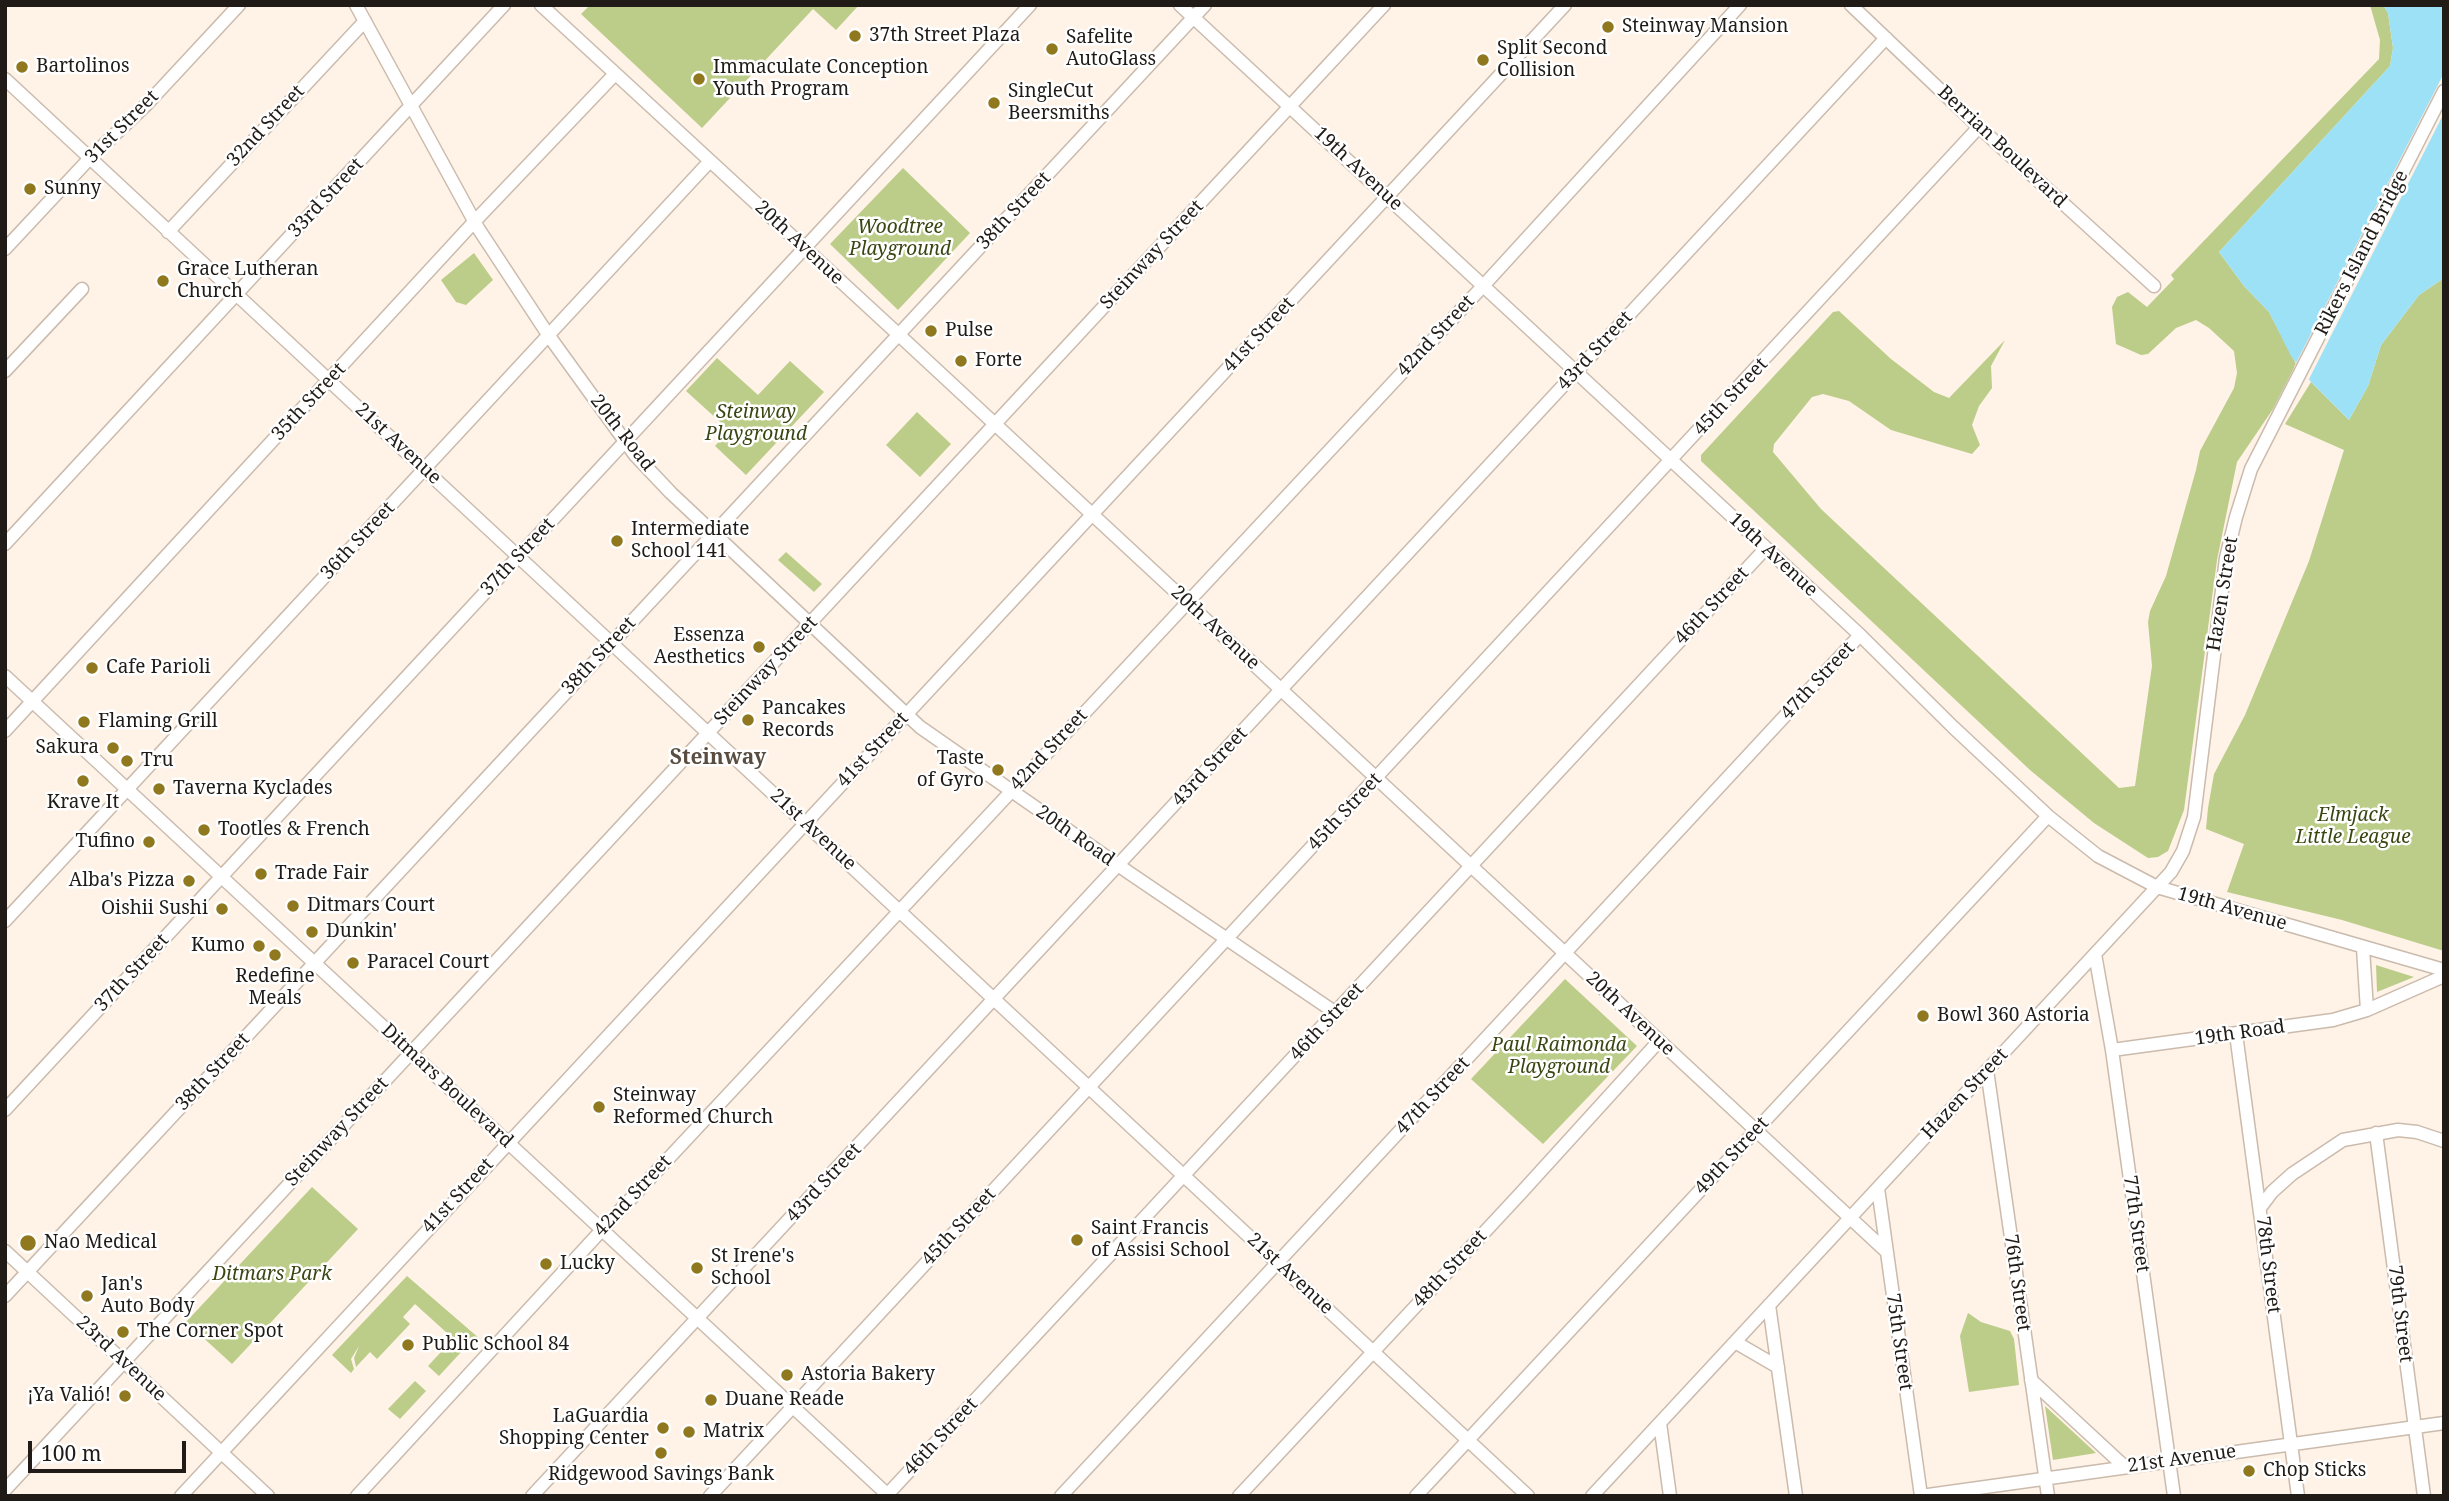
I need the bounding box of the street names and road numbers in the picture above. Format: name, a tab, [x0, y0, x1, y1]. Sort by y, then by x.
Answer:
street label: 32nd Street	[223, 81, 309, 171]
street label: Berrian Boulevard	[1933, 81, 2071, 213]
street label: 31st Street	[81, 86, 163, 168]
street label: 19th Avenue	[1309, 122, 1407, 216]
street label: 33rd Street	[284, 154, 368, 242]
street label: 38th Street	[972, 167, 1056, 255]
street label: Rikers Island Bridge	[2310, 167, 2414, 339]
street label: 20th Avenue	[750, 196, 848, 290]
street label: Steinway Street	[1096, 196, 1208, 314]
street label: 42nd Street	[1393, 291, 1479, 381]
street label: 41st Street	[1218, 293, 1300, 377]
street label: 43rd Street	[1553, 307, 1637, 395]
street label: 45th Street	[1689, 353, 1773, 441]
street label: 35th Street	[267, 358, 351, 446]
street label: 20th Road	[585, 390, 659, 476]
street label: 21st Avenue	[350, 398, 446, 490]
street label: 36th Street	[316, 497, 400, 585]
street label: 19th Avenue	[1724, 508, 1822, 602]
street label: 37th Street	[476, 513, 560, 601]
street label: Hazen Street	[2203, 535, 2243, 653]
street label: 46th Street	[1670, 562, 1754, 650]
street label: 20th Avenue	[1166, 581, 1264, 675]
street label: 38th Street	[557, 612, 641, 700]
street label: Steinway Street	[710, 612, 822, 730]
street label: 47th Street	[1776, 637, 1860, 725]
street label: 42nd Street	[1006, 705, 1092, 795]
street label: 41st Street	[832, 708, 914, 792]
street label: 43rd Street	[1168, 723, 1252, 811]
street label: 45th Street	[1303, 768, 1387, 856]
street label: 21st Avenue	[765, 784, 861, 876]
street label: 20th Road	[1031, 801, 1119, 871]
street label: 19th Avenue	[2175, 882, 2289, 936]
street label: 37th Street	[90, 929, 174, 1017]
street label: 20th Avenue	[1581, 967, 1679, 1061]
street label: 46th Street	[1285, 978, 1369, 1066]
street label: 19th Road	[2193, 1015, 2287, 1051]
street label: Ditmars Boulevard	[377, 1019, 517, 1153]
street label: 38th Street	[171, 1028, 255, 1116]
street label: Hazen Street	[1917, 1044, 2013, 1144]
street label: 47th Street	[1391, 1052, 1475, 1140]
street label: Steinway Street	[281, 1073, 393, 1191]
street label: 49th Street	[1690, 1112, 1774, 1200]
street label: 43rd Street	[782, 1139, 866, 1227]
street label: 42nd Street	[590, 1151, 676, 1241]
street label: 41st Street	[417, 1154, 499, 1238]
street label: 77th Street	[2118, 1174, 2154, 1274]
street label: 45th Street	[917, 1183, 1001, 1271]
street label: 78th Street	[2251, 1215, 2285, 1315]
street label: 48th Street	[1408, 1225, 1492, 1313]
street label: 21st Avenue	[1242, 1228, 1338, 1320]
street label: 76th Street	[1999, 1233, 2035, 1333]
street label: 79th Street	[2383, 1264, 2417, 1364]
street label: 75th Street	[1881, 1292, 1917, 1392]
street label: 23rd Avenue	[71, 1312, 171, 1406]
street label: 46th Street	[899, 1393, 983, 1481]
street label: 21st Avenue	[2126, 1440, 2238, 1478]

